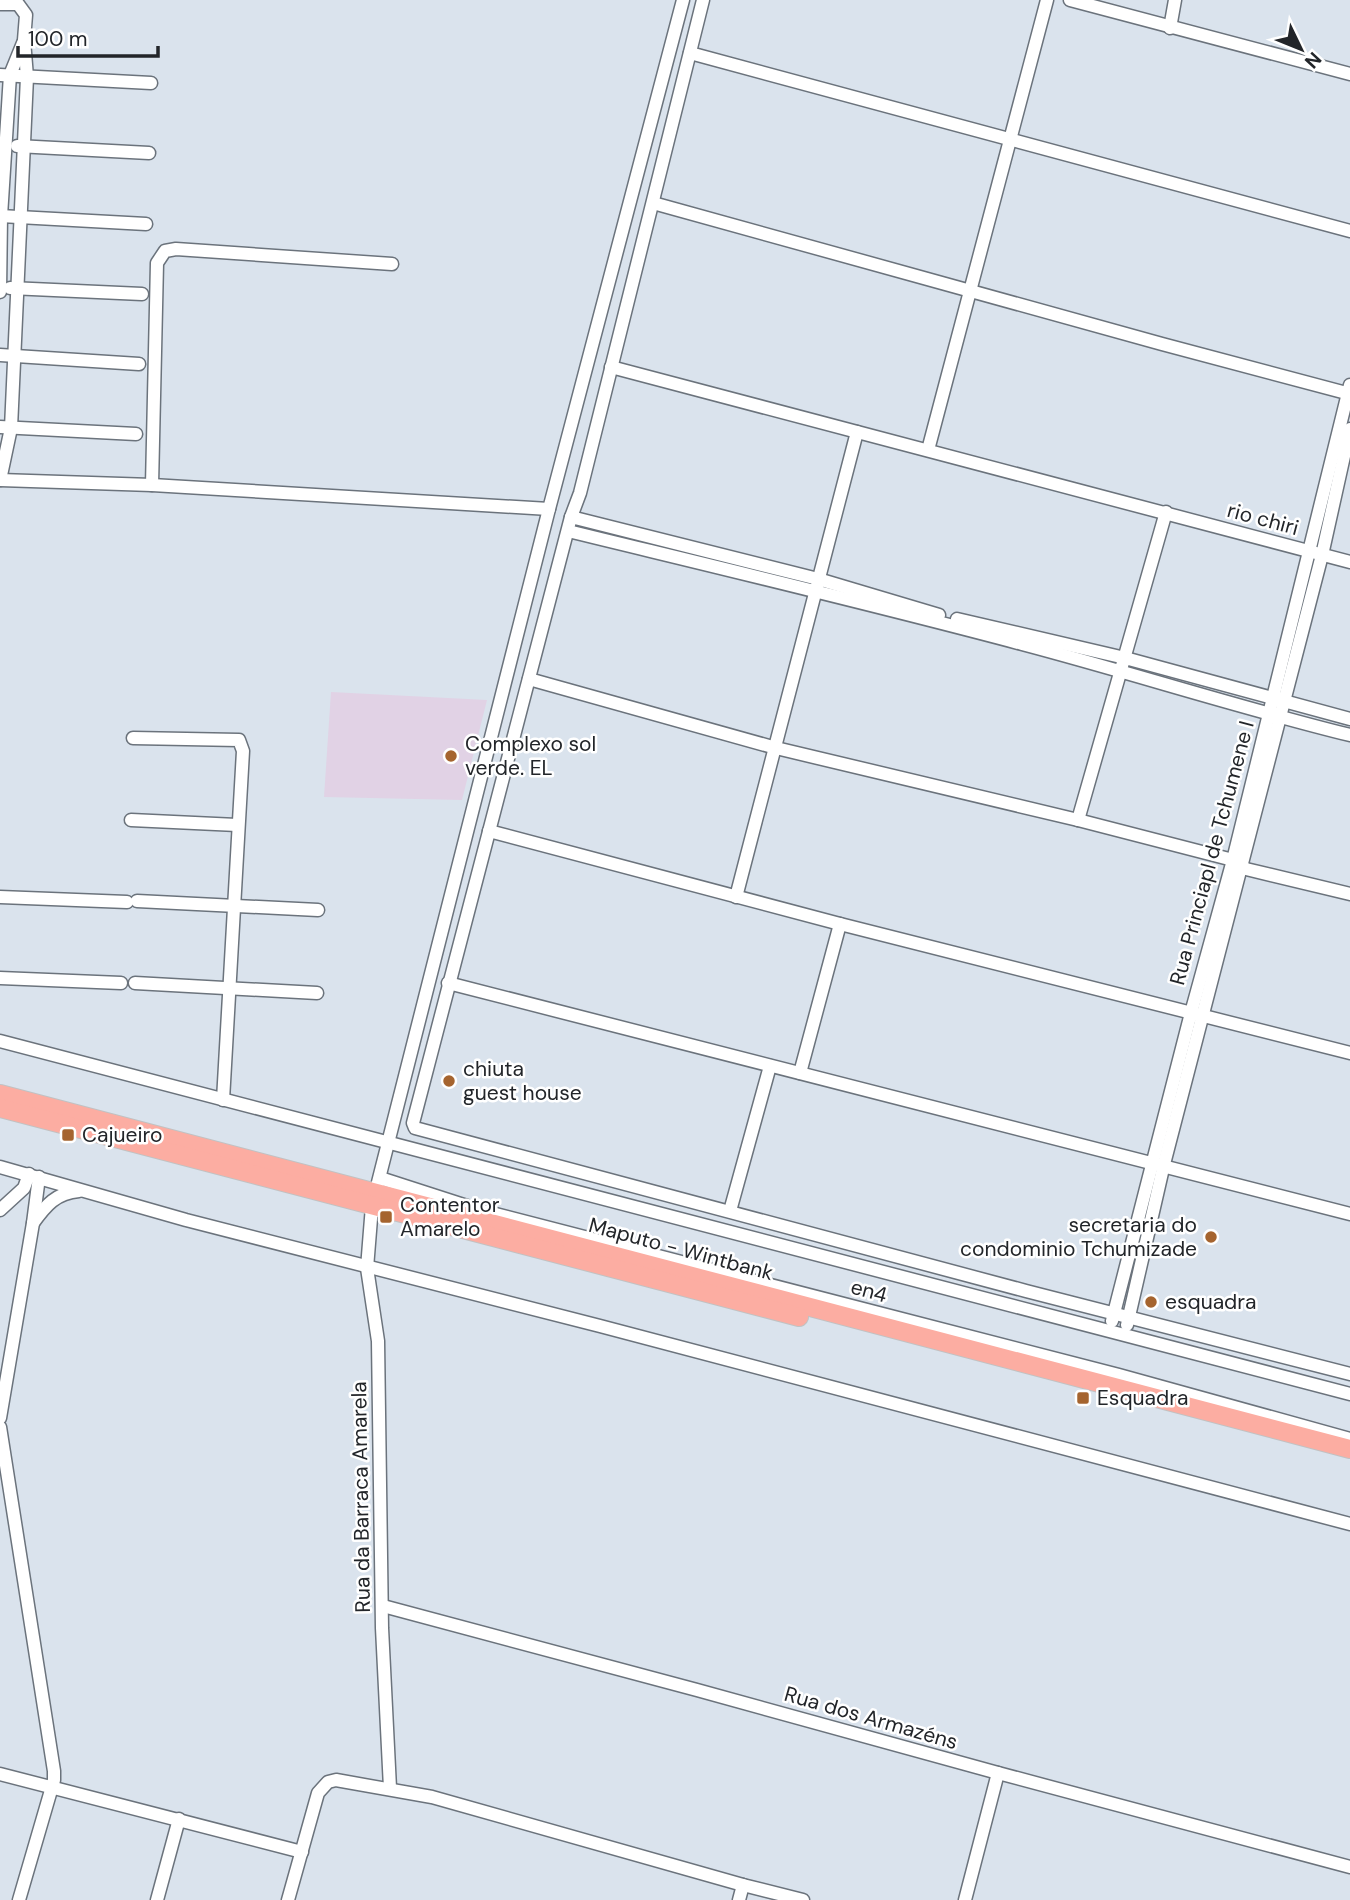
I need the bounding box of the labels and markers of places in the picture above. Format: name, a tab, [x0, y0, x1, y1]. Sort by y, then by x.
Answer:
place label: Complexo sol verde. EL	[465, 730, 596, 782]
marker: Complexo sol verde. EL	[443, 748, 459, 764]
place label: chiuta guest house	[463, 1055, 582, 1107]
marker: chiuta guest house	[441, 1073, 457, 1089]
place label: Cajueiro	[82, 1121, 162, 1149]
marker: Cajueiro	[60, 1127, 76, 1143]
place label: Contentor Amarelo	[400, 1191, 500, 1243]
marker: Contentor Amarelo	[378, 1209, 394, 1225]
place label: secretaria do condominio Tchumizade	[960, 1211, 1197, 1263]
marker: secretaria do condominio Tchumizade	[1203, 1229, 1219, 1245]
place label: esquadra	[1165, 1288, 1256, 1316]
marker: esquadra	[1143, 1294, 1159, 1310]
place label: Esquadra	[1097, 1384, 1188, 1412]
marker: Esquadra	[1075, 1390, 1091, 1406]

